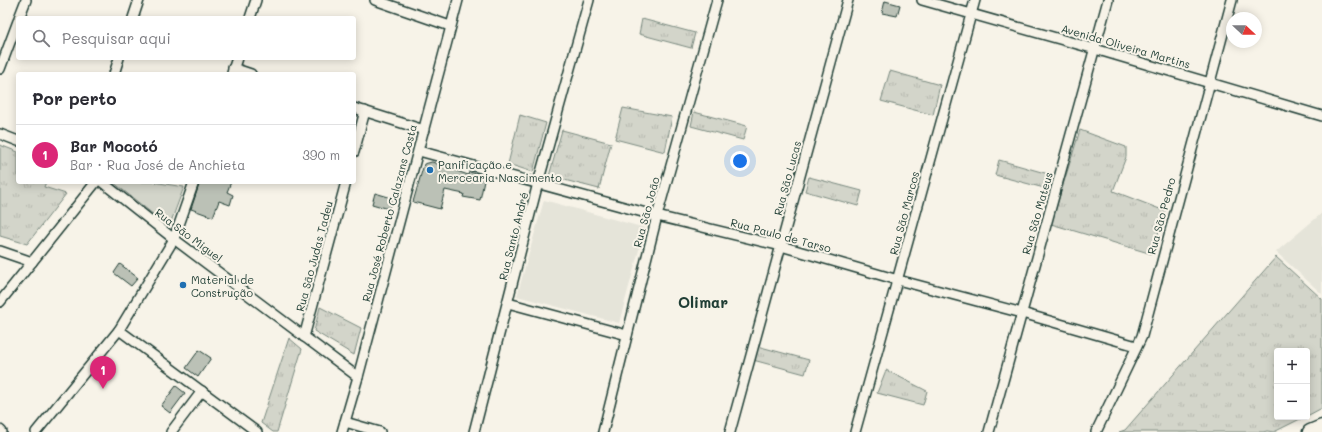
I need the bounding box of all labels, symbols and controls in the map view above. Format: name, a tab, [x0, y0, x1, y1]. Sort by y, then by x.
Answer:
north arrow	[1226, 12, 1262, 48]
search box	[16, 16, 356, 60]
street label: Avenida Oliveira Martins	[1060, 20, 1192, 72]
icon: search	[30, 27, 52, 49]
text: Pesquisar aqui	[62, 28, 171, 48]
text: Por perto	[32, 87, 116, 109]
street label: Rua José Roberto Calazans Costa	[358, 122, 420, 303]
text: Bar Mocotó	[70, 136, 158, 156]
street label: Rua São Lucas	[770, 139, 804, 217]
text: 1	[42, 146, 48, 163]
text: 390 m	[302, 146, 340, 163]
your location	[730, 151, 750, 171]
text: Bar · Rua José de Anchieta	[70, 156, 245, 173]
place label: Panificação e Mercearia Nascimento	[438, 157, 562, 185]
marker: Panificação e Mercearia Nascimento	[425, 165, 435, 175]
street label: Rua São Marcos	[886, 170, 922, 256]
street label: Rua São Mateus	[1018, 170, 1056, 256]
street label: Rua São João	[629, 175, 663, 249]
street label: Rua São Pedro	[1144, 175, 1179, 256]
street label: Rua Santo André	[495, 190, 531, 282]
street label: Rua São Judas Tadeu	[292, 199, 336, 313]
street label: Rua São Miguel	[152, 205, 226, 265]
street label: Rua Paulo de Tarso	[729, 214, 833, 256]
place label: Material de Construção	[191, 272, 254, 300]
marker: Material de Construção	[178, 280, 188, 290]
district label: Olimar	[678, 292, 728, 312]
map controls	[1274, 348, 1310, 420]
button: +	[1274, 348, 1310, 384]
pin: 1	[90, 356, 116, 389]
button: −	[1274, 384, 1310, 420]

